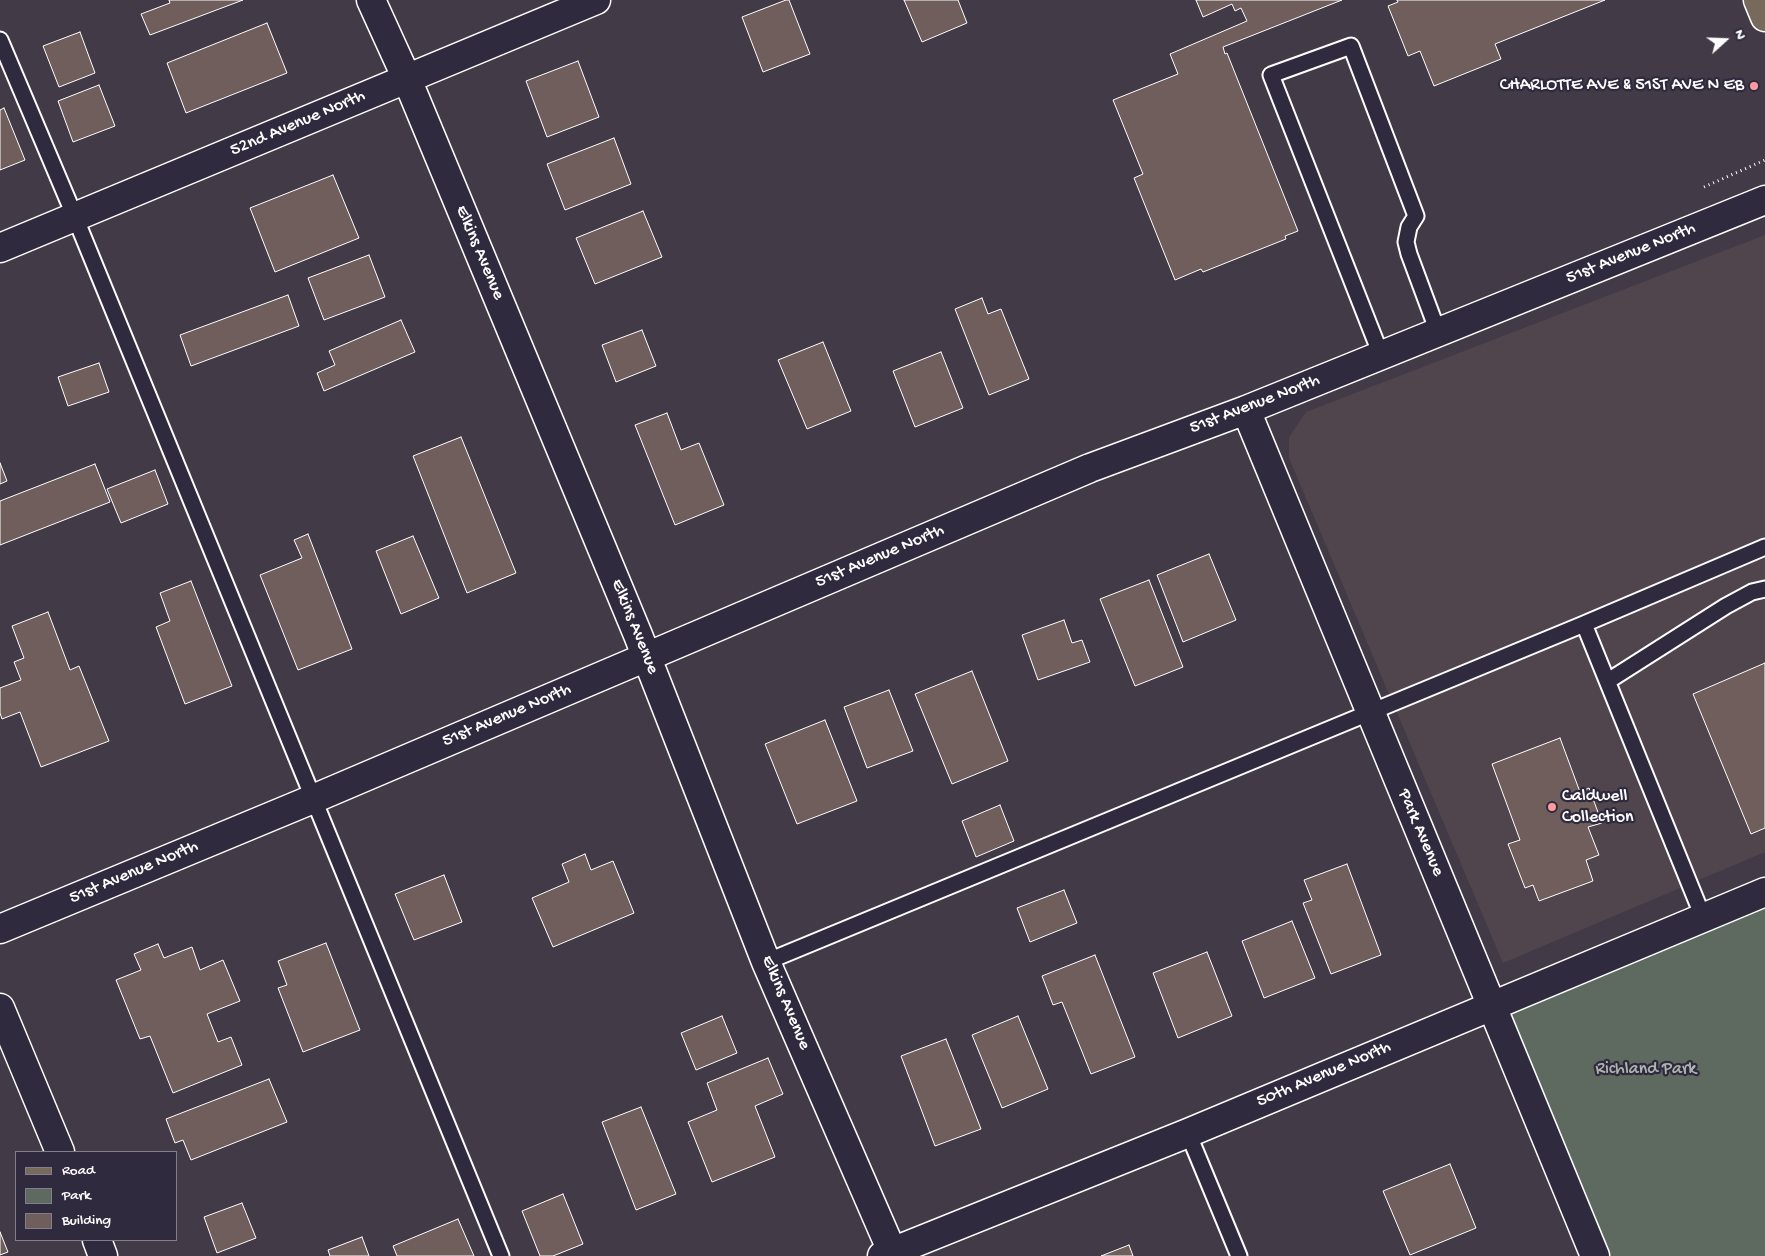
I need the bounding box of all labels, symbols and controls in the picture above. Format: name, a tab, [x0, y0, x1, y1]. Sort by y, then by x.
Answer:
north arrow	[1700, 15, 1750, 65]
text: N	[1730, 27, 1749, 42]
place label: CHARLOTTE AVE & 51ST AVE N EB	[1500, 75, 1744, 97]
marker: CHARLOTTE AVE & 51ST AVE N EB	[1748, 80, 1760, 92]
street label: 52nd Avenue North	[227, 86, 369, 162]
street label: Elkins Avenue	[449, 202, 509, 304]
street label: 51st Avenue North	[1563, 218, 1699, 290]
street label: 51st Avenue North	[1187, 370, 1323, 440]
street label: 51st Avenue North	[812, 520, 948, 594]
street label: Elkins Avenue	[605, 576, 663, 678]
street label: 51st Avenue North	[439, 679, 575, 753]
street label: Park Avenue	[1392, 786, 1448, 880]
place label: Caldwell Collection	[1562, 786, 1634, 829]
marker: Caldwell Collection	[1546, 801, 1558, 813]
street label: 51st Avenue North	[66, 836, 202, 910]
street label: Elkins Avenue	[755, 952, 815, 1054]
street label: 50th Avenue North	[1254, 1037, 1394, 1113]
park label: Richland Park	[1596, 1059, 1696, 1081]
legend	[15, 1151, 178, 1241]
text: Road	[62, 1162, 95, 1180]
text: Park	[62, 1187, 91, 1205]
text: Building	[62, 1212, 111, 1230]

